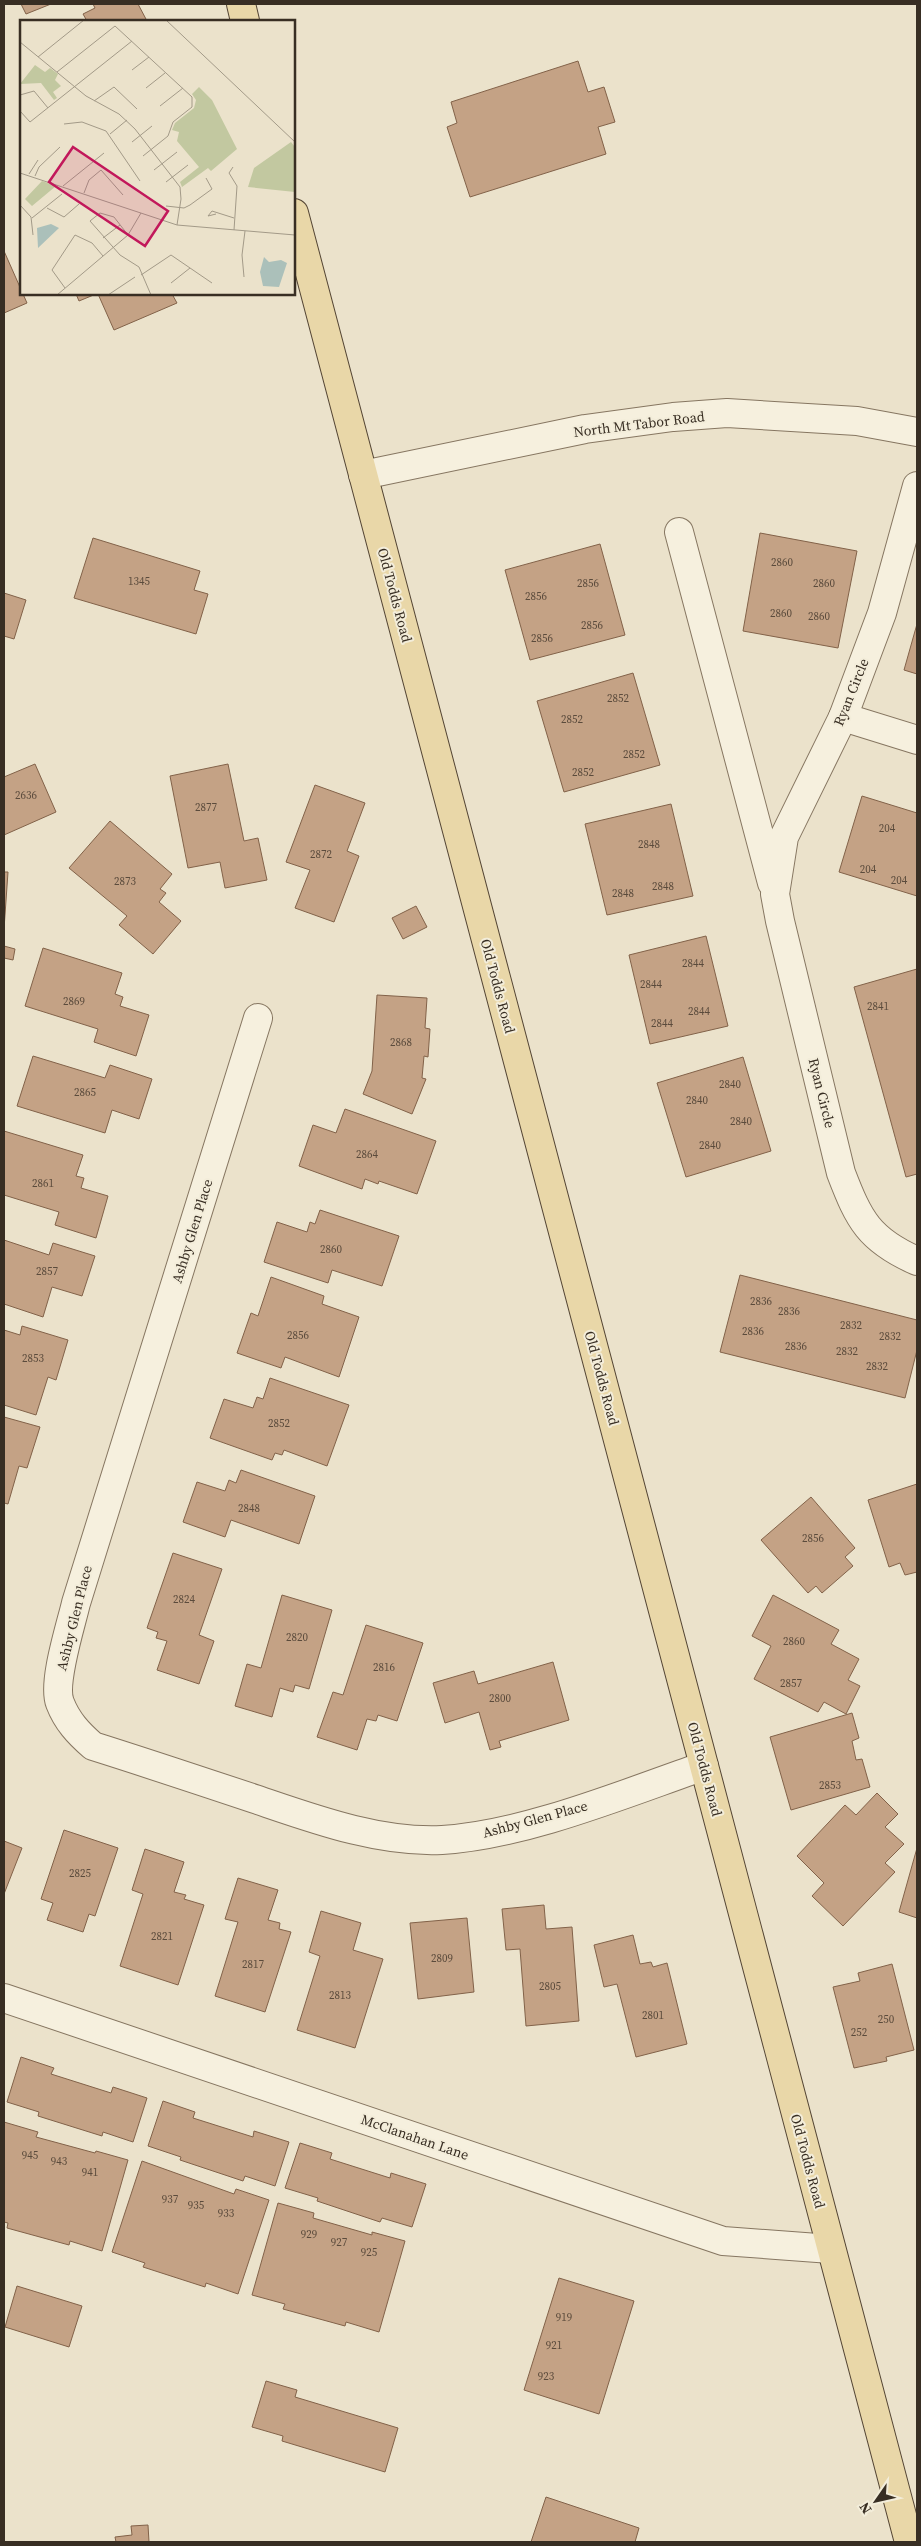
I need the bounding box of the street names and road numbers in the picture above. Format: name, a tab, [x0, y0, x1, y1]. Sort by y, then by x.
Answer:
street label: North Mt Tabor Road	[572, 406, 706, 442]
street label: Old Todds Road	[373, 546, 417, 645]
street label: Ryan Circle	[828, 655, 874, 729]
street label: Old Todds Road	[476, 937, 520, 1036]
street label: Ryan Circle	[804, 1056, 840, 1130]
street label: Ashby Glen Place	[167, 1176, 217, 1286]
street label: Old Todds Road	[580, 1329, 624, 1428]
street label: Ashby Glen Place	[51, 1563, 97, 1673]
street label: Old Todds Road	[683, 1720, 727, 1819]
street label: Ashby Glen Place	[480, 1795, 590, 1843]
street label: McClanahan Lane	[358, 2109, 472, 2165]
street label: Old Todds Road	[786, 2112, 830, 2211]

